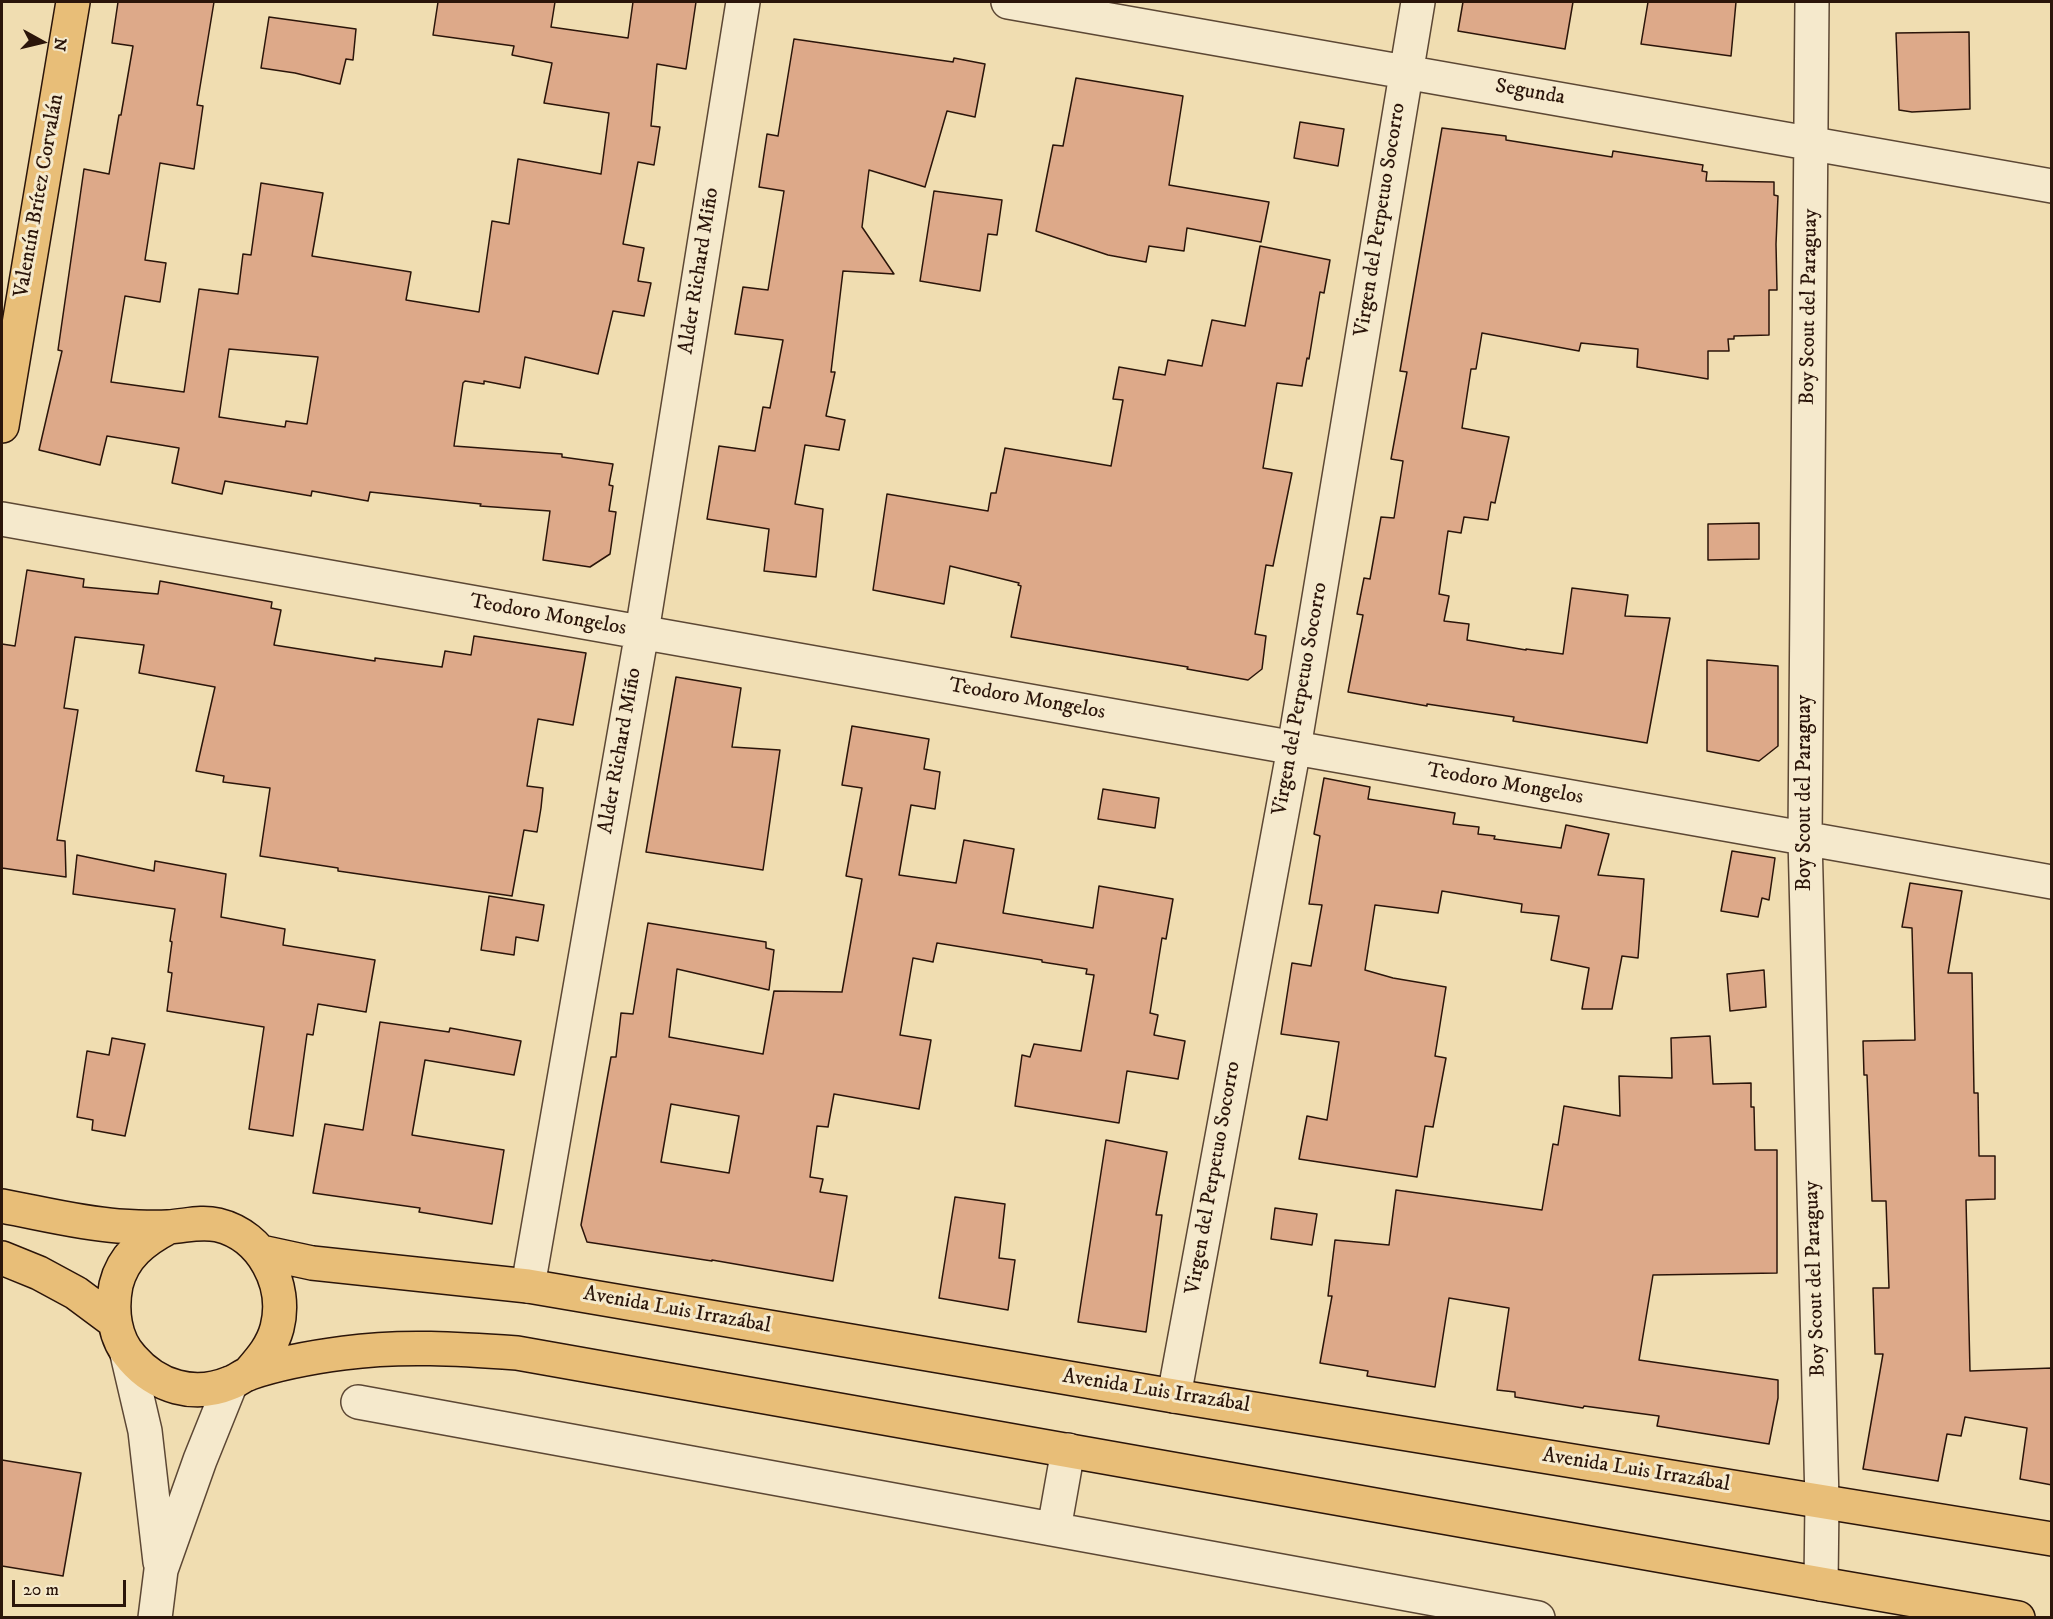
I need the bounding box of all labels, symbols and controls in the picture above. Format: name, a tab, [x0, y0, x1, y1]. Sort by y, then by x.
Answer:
north arrow	[12, 12, 72, 72]
text: N	[49, 37, 71, 52]
street label: Segunda	[1493, 74, 1567, 112]
street label: Valentín Brítez Corvalán	[10, 92, 70, 300]
street label: Virgen del Perpetuo Socorro	[1350, 101, 1412, 339]
street label: Alder Richard Miño	[674, 186, 726, 356]
street label: Boy Scout del Paraguay	[1796, 209, 1824, 405]
street label: Virgen del Perpetuo Socorro	[1268, 580, 1334, 818]
street label: Teodoro Mongelos	[468, 590, 628, 642]
street label: Alder Richard Miño	[594, 666, 648, 836]
street label: Teodoro Mongelos	[947, 674, 1107, 726]
street label: Boy Scout del Paraguay	[1793, 695, 1819, 891]
street label: Teodoro Mongelos	[1425, 759, 1585, 811]
street label: Virgen del Perpetuo Socorro	[1181, 1059, 1247, 1297]
street label: Boy Scout del Paraguay	[1800, 1180, 1832, 1378]
street label: Avenida Luis Irrazábal	[581, 1282, 773, 1340]
street label: Avenida Luis Irrazábal	[1060, 1365, 1252, 1419]
street label: Avenida Luis Irrazábal	[1540, 1444, 1732, 1498]
scale bar	[15, 1568, 129, 1606]
text: 20 m	[23, 1579, 59, 1601]

